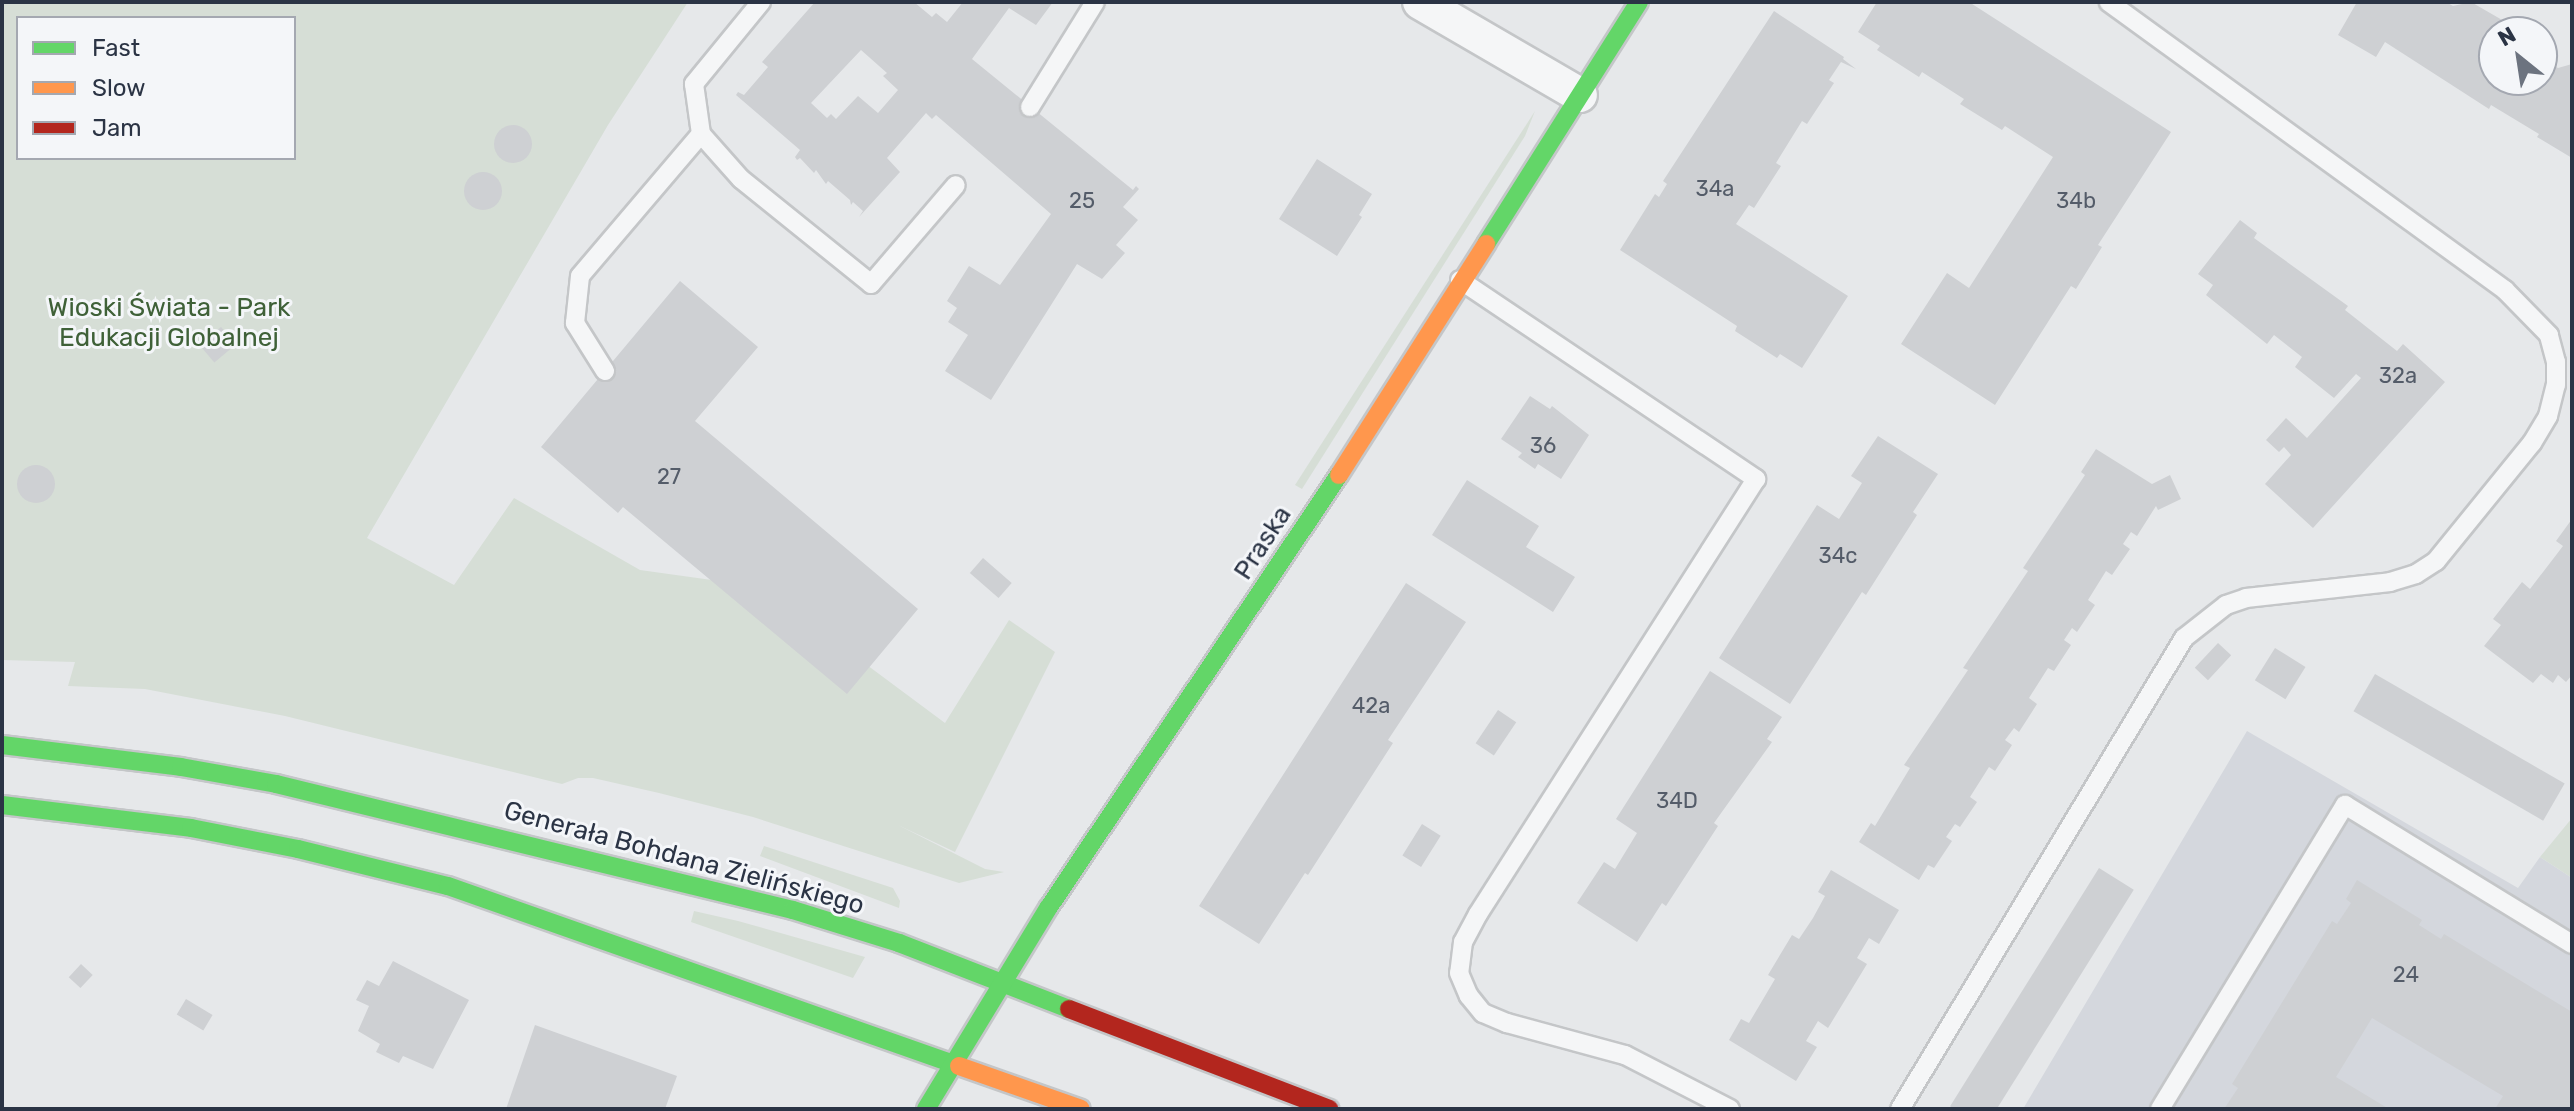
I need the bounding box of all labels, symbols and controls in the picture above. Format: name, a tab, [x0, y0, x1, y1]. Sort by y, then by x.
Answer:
legend	[16, 16, 296, 160]
north arrow	[2478, 16, 2558, 96]
text: N	[2493, 21, 2520, 52]
text: Fast	[92, 34, 140, 62]
text: Slow	[92, 74, 145, 102]
text: Jam	[92, 114, 142, 142]
house number: 34a	[1695, 176, 1735, 202]
house number: 25	[1069, 188, 1095, 214]
house number: 34b	[2056, 188, 2096, 214]
park label: Wioski Świata - Park Edukacji Globalnej	[48, 292, 290, 354]
house number: 32a	[2379, 363, 2417, 389]
house number: 36	[1530, 433, 1556, 459]
house number: 27	[657, 464, 681, 490]
street label: Praska	[1228, 500, 1298, 586]
house number: 34c	[1818, 543, 1858, 569]
house number: 42a	[1352, 693, 1390, 719]
house number: 34D	[1656, 788, 1698, 814]
street label: Generała Bohdana Zielińskiego	[500, 795, 868, 921]
house number: 24	[2393, 962, 2419, 988]

